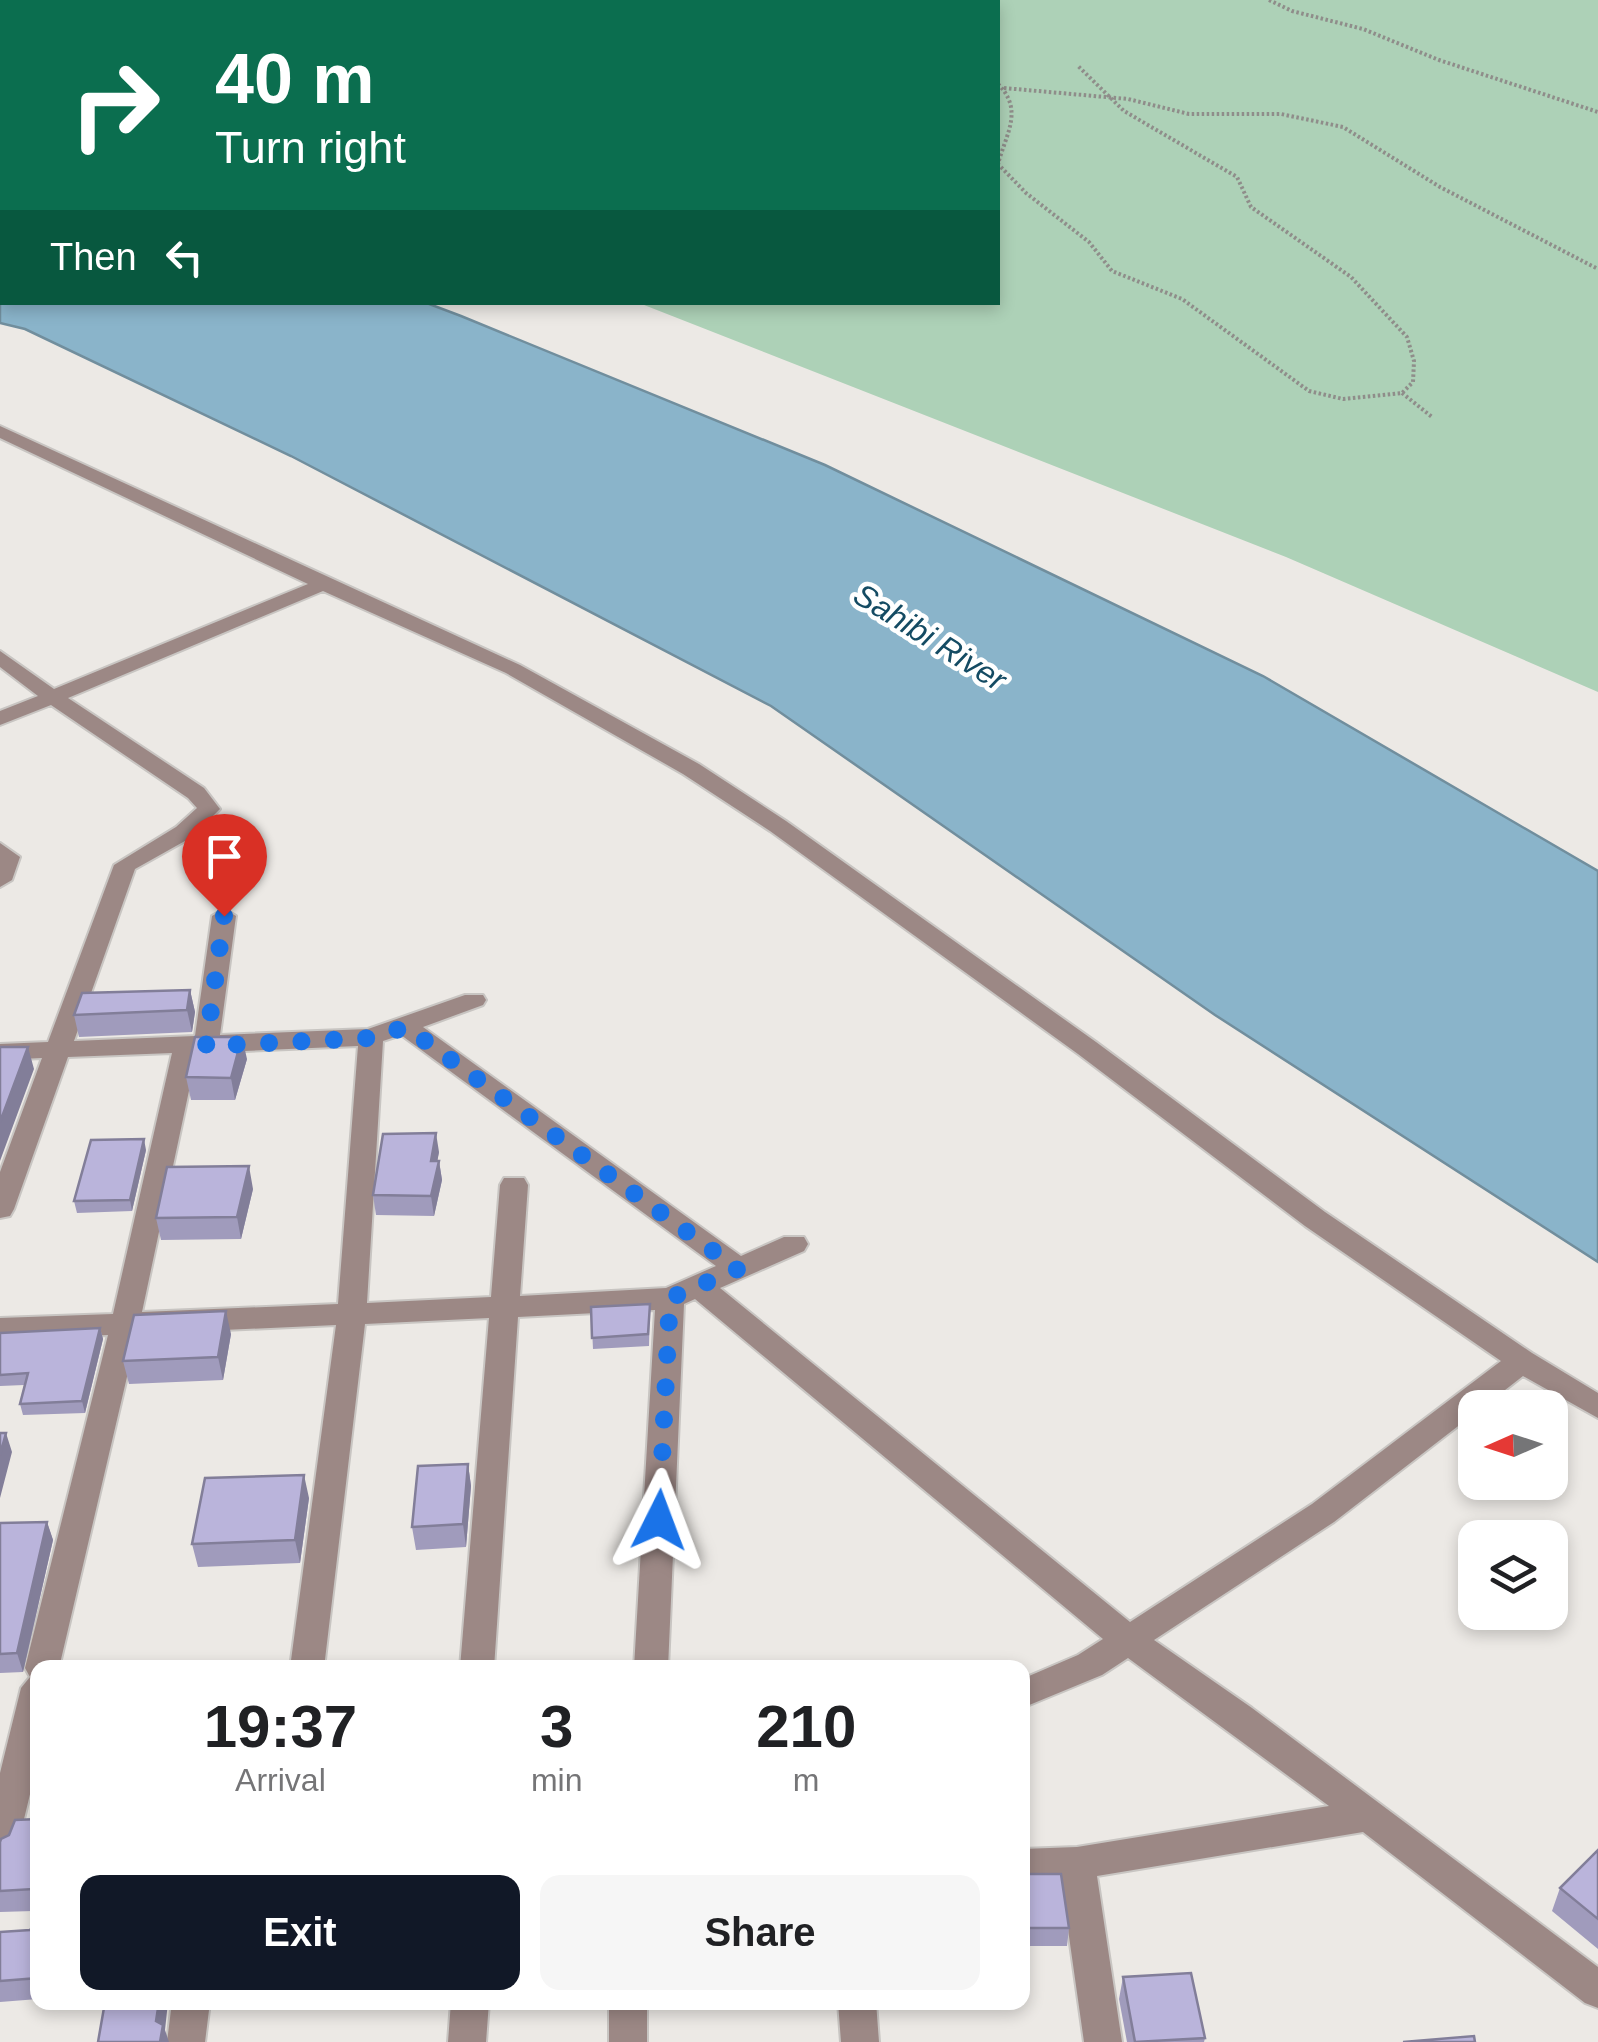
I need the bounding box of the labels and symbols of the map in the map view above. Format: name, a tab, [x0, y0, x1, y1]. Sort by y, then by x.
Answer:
water label: Sahibi River	[847, 576, 1014, 699]
pin	[182, 814, 267, 917]
north arrow	[1458, 1390, 1568, 1500]
position arrow	[607, 1468, 711, 1572]

